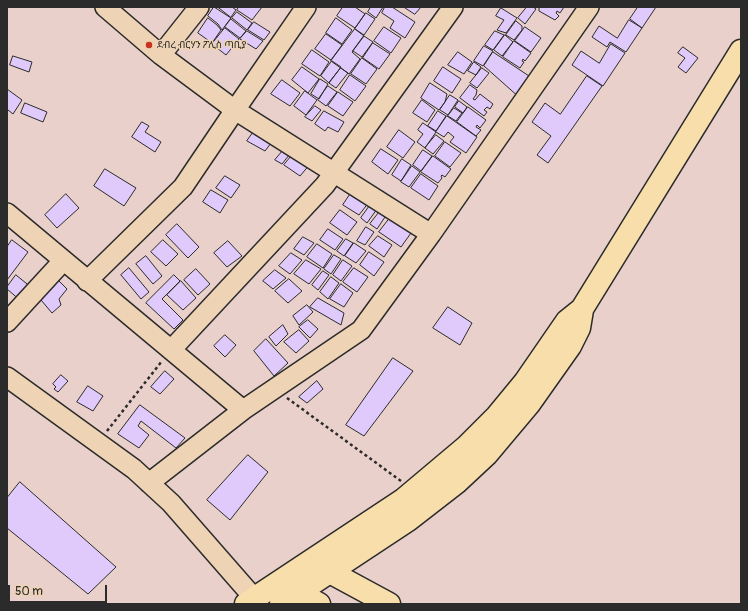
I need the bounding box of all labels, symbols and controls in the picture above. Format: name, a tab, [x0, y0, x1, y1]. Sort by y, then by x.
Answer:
place label: ደብረ ብርሃን ፖሊስ ጣቢያ	[157, 39, 246, 51]
marker: ደብረ ብርሃን ፖሊስ ጣቢያ	[144, 40, 154, 50]
scale bar	[10, 577, 109, 603]
text: 50 m	[15, 584, 43, 599]

